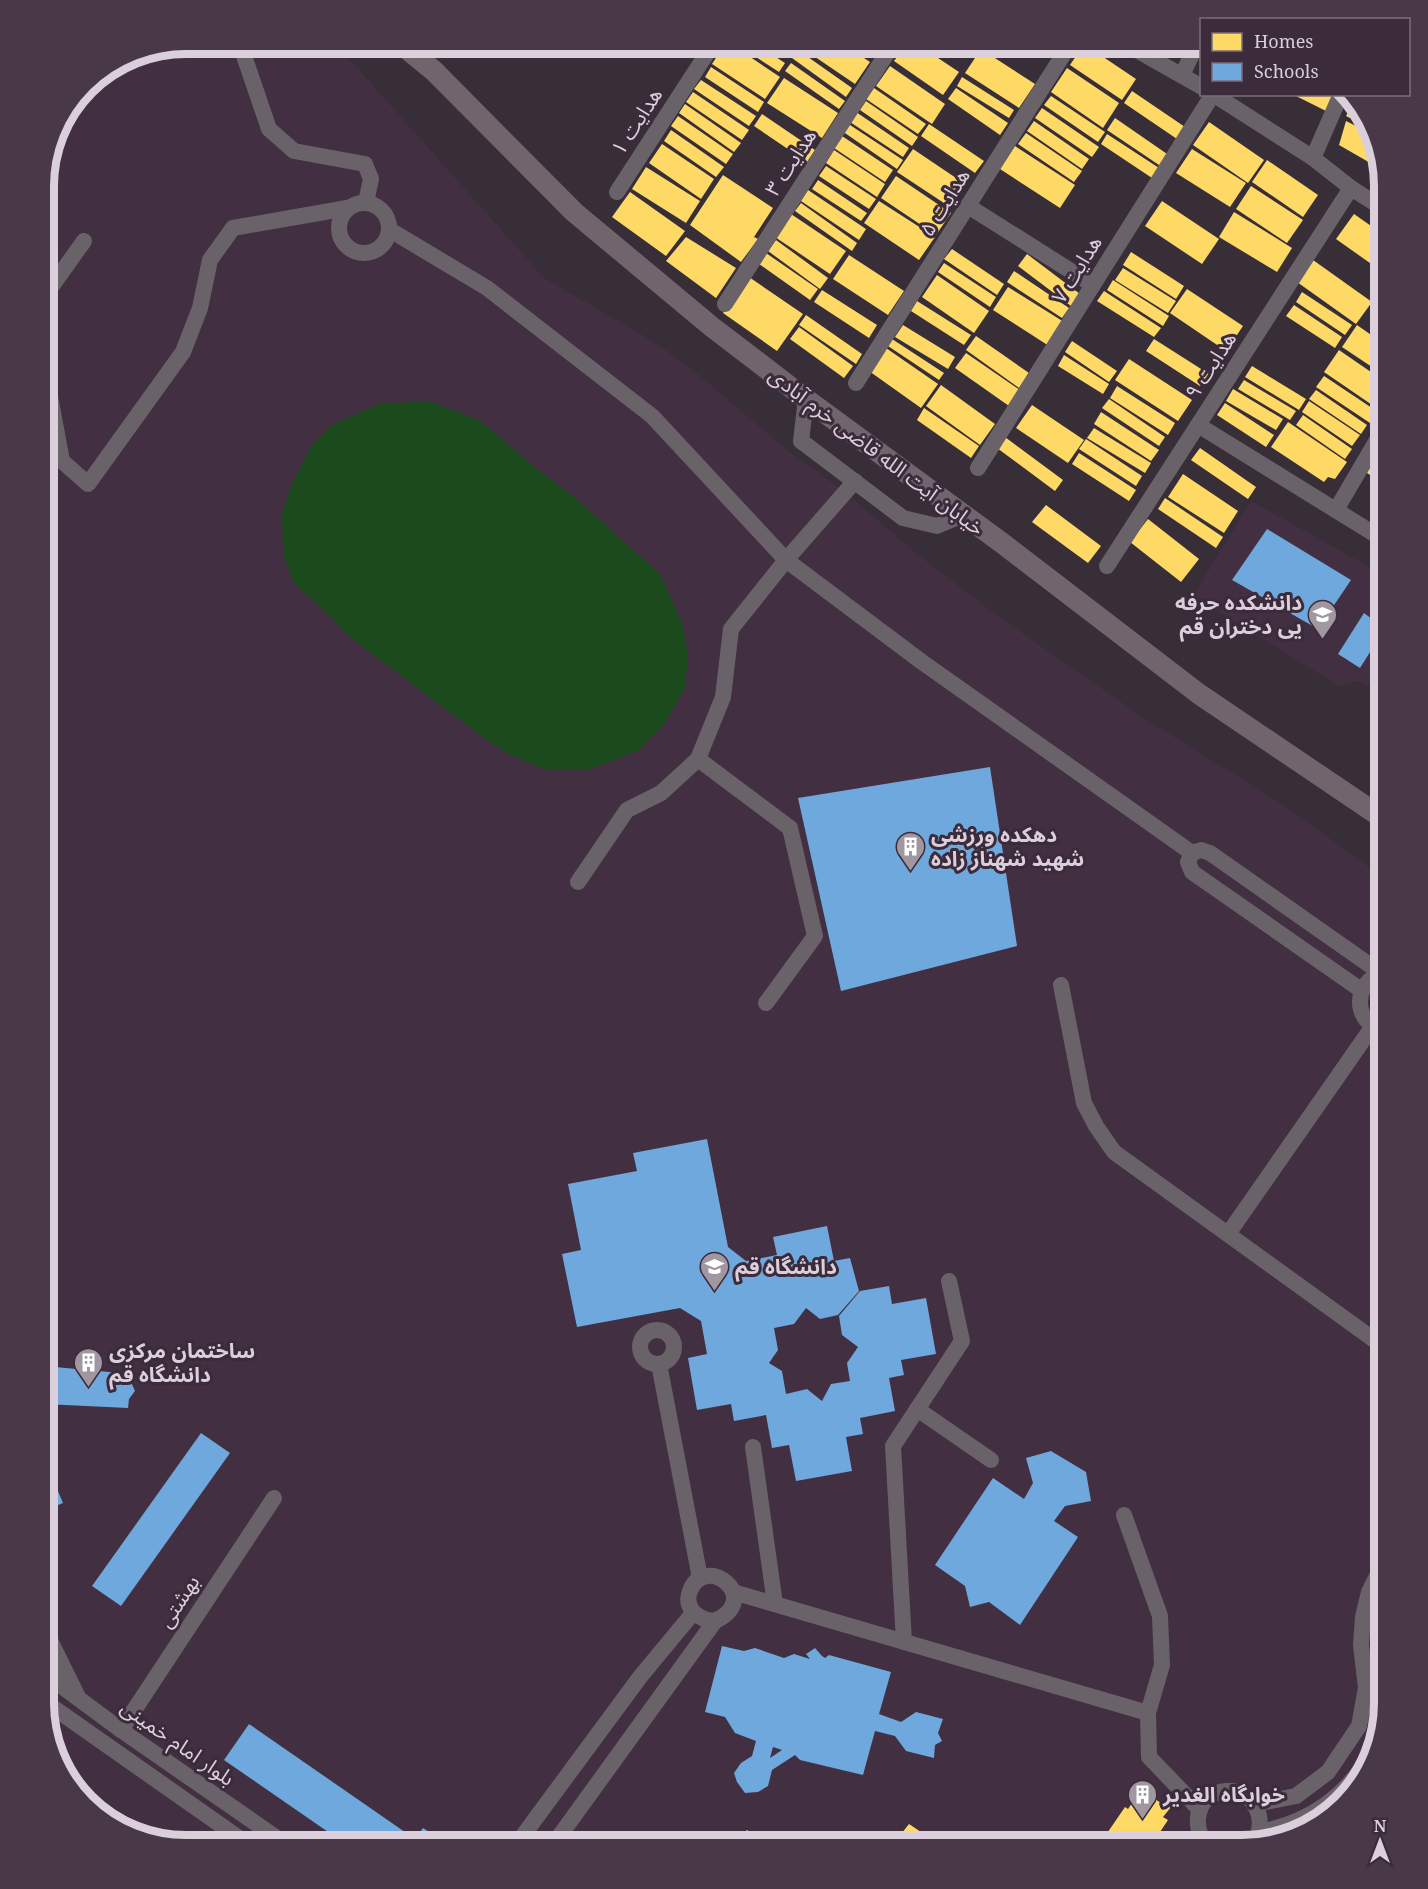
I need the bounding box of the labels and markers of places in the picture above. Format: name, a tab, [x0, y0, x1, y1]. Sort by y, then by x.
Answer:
place label: دانشکده حرفه یی دختران قم	[1175, 588, 1302, 642]
school or university icon: دانشکده حرفه یی دختران قم	[1307, 598, 1339, 640]
place label: دهکده ورزشی شهید شهناز زاده	[931, 820, 1084, 872]
building icon: دهکده ورزشی شهید شهناز زاده	[894, 830, 926, 872]
school or university icon: دانشگاه قم	[698, 1250, 730, 1292]
place label: دانشگاه قم	[735, 1252, 837, 1282]
place label: ساختمان مرکزی دانشگاه قم	[109, 1336, 255, 1390]
building icon: ساختمان مرکزی دانشگاه قم	[72, 1346, 104, 1388]
building icon: خوابگاه الغدیر	[1126, 1778, 1158, 1820]
place label: خوابگاه الغدیر	[1162, 1780, 1285, 1808]

